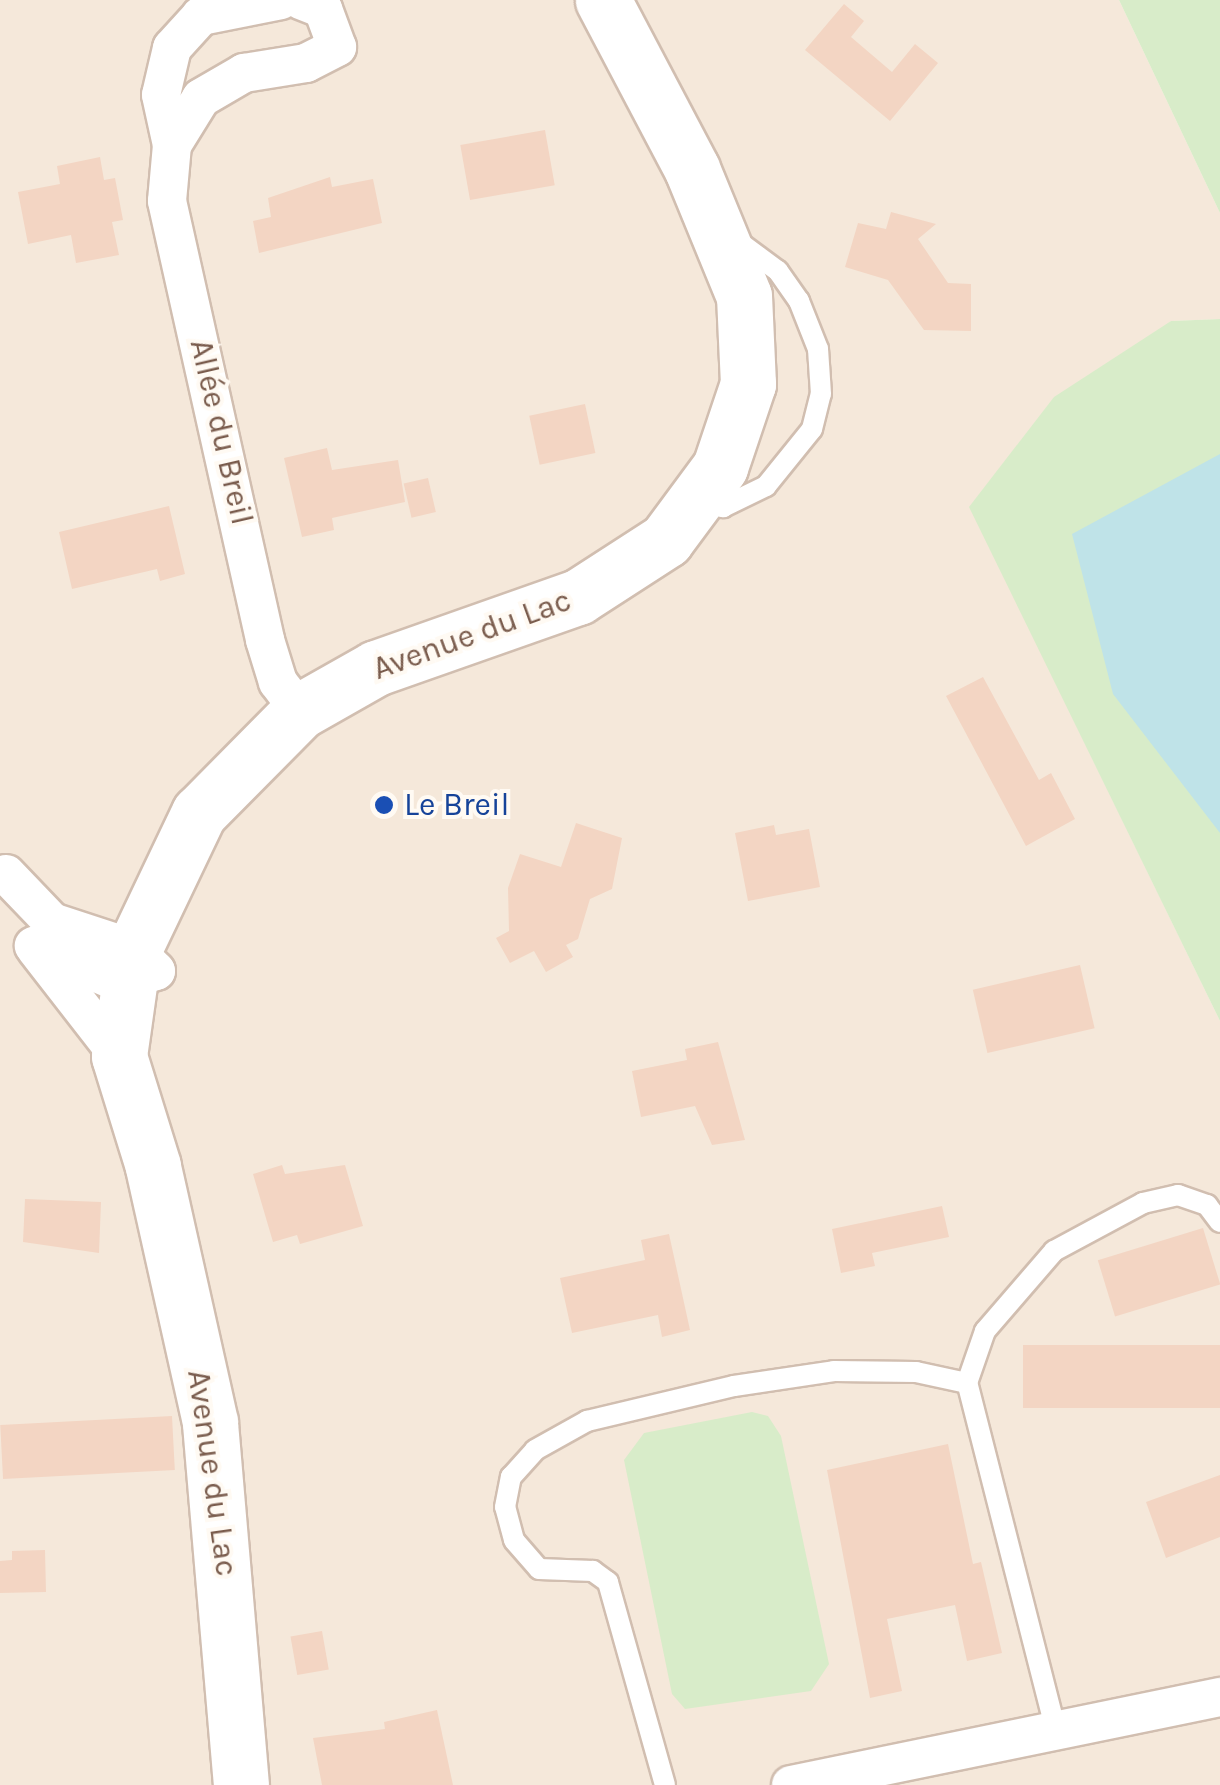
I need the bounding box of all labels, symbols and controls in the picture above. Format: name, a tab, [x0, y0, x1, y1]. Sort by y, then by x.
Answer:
street label: Allée du Breil	[181, 336, 261, 528]
street label: Avenue du Lac	[368, 581, 576, 689]
place label: Le Breil	[404, 786, 509, 824]
marker: Le Breil	[373, 794, 395, 816]
street label: Avenue du Lac	[179, 1367, 245, 1579]

